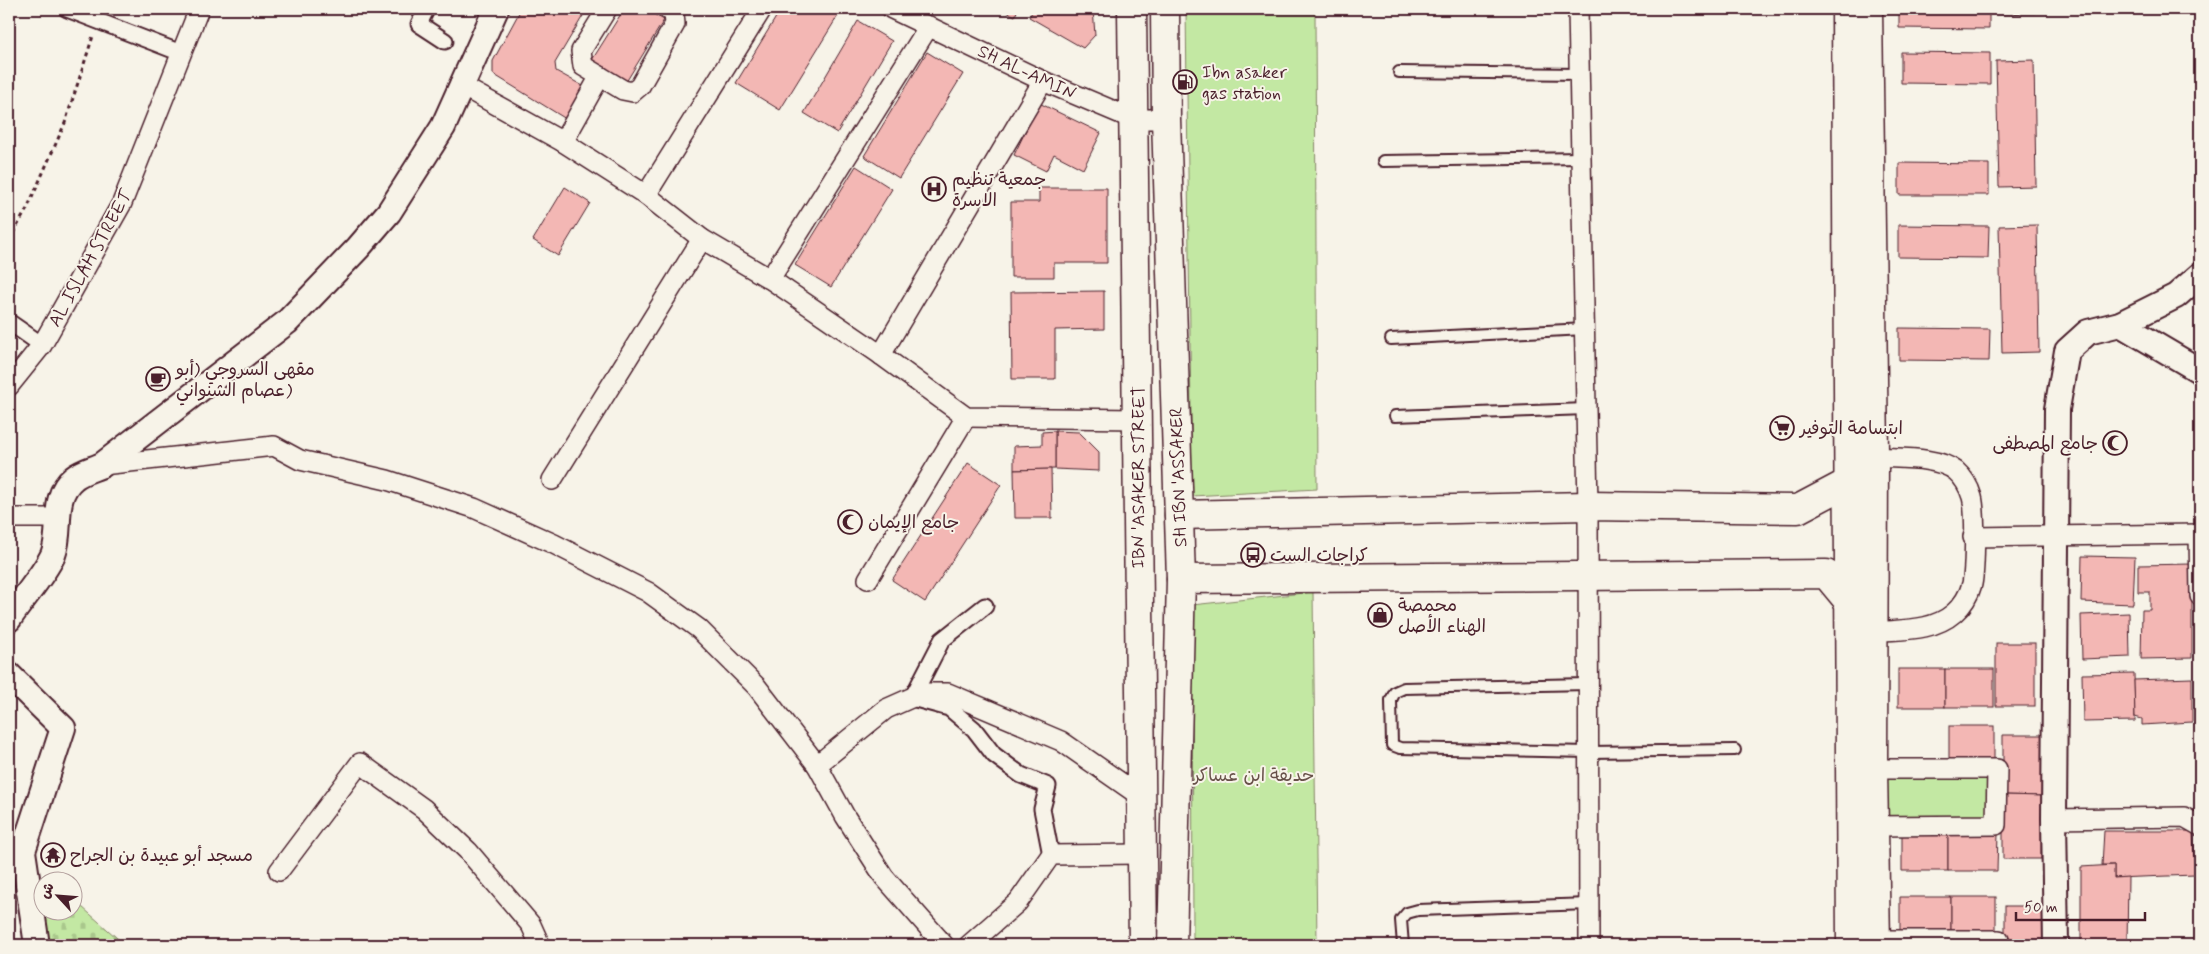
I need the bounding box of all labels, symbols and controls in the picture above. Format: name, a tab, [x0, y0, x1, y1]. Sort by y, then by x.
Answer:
street label: SH AL-AMIN	[974, 40, 1080, 106]
place label: Ibn asaker gas station	[1202, 61, 1287, 106]
fuel station icon: Ibn asaker gas station	[1172, 69, 1198, 95]
place label: جمعية تنظيم الاسرة	[952, 168, 1046, 213]
hospital icon: جمعية تنظيم الاسرة	[921, 176, 947, 202]
street label: AL ISLAH STREET	[43, 185, 139, 331]
place label: مقهى السروجي (أبو عصام الشنواني)	[174, 358, 315, 406]
cafe icon: مقهى السروجي (أبو عصام الشنواني)	[145, 366, 171, 392]
street label: IBN 'ASAKER STREET	[1127, 386, 1151, 568]
street label: SH IBN 'ASSAKER	[1165, 406, 1193, 548]
supermarket icon: ابتسامة التوفير	[1769, 415, 1795, 441]
place label: ابتسامة التوفير	[1798, 417, 1903, 441]
mosque icon: جامع المصطفى	[2102, 430, 2128, 456]
place label: جامع المصطفى	[1993, 432, 2098, 456]
mosque icon: جامع الإيمان	[837, 509, 863, 535]
place label: جامع الإيمان	[868, 511, 959, 535]
bus stop icon: كراجات الست	[1240, 542, 1266, 568]
place label: كراجات الست	[1270, 544, 1368, 568]
place label: محمصة الهناء الأصل	[1398, 594, 1486, 639]
shop icon: محمصة الهناء الأصل	[1367, 602, 1393, 628]
park label: حديقة ابن عساكر	[1192, 764, 1314, 788]
temple icon: مسجد أبو عبيدة بن الجراح	[40, 842, 66, 868]
place label: مسجد أبو عبيدة بن الجراح	[70, 844, 253, 868]
north arrow	[32, 872, 82, 922]
text: ش	[36, 880, 59, 902]
scale bar	[2016, 889, 2145, 921]
text: 50 m	[2024, 898, 2058, 918]

